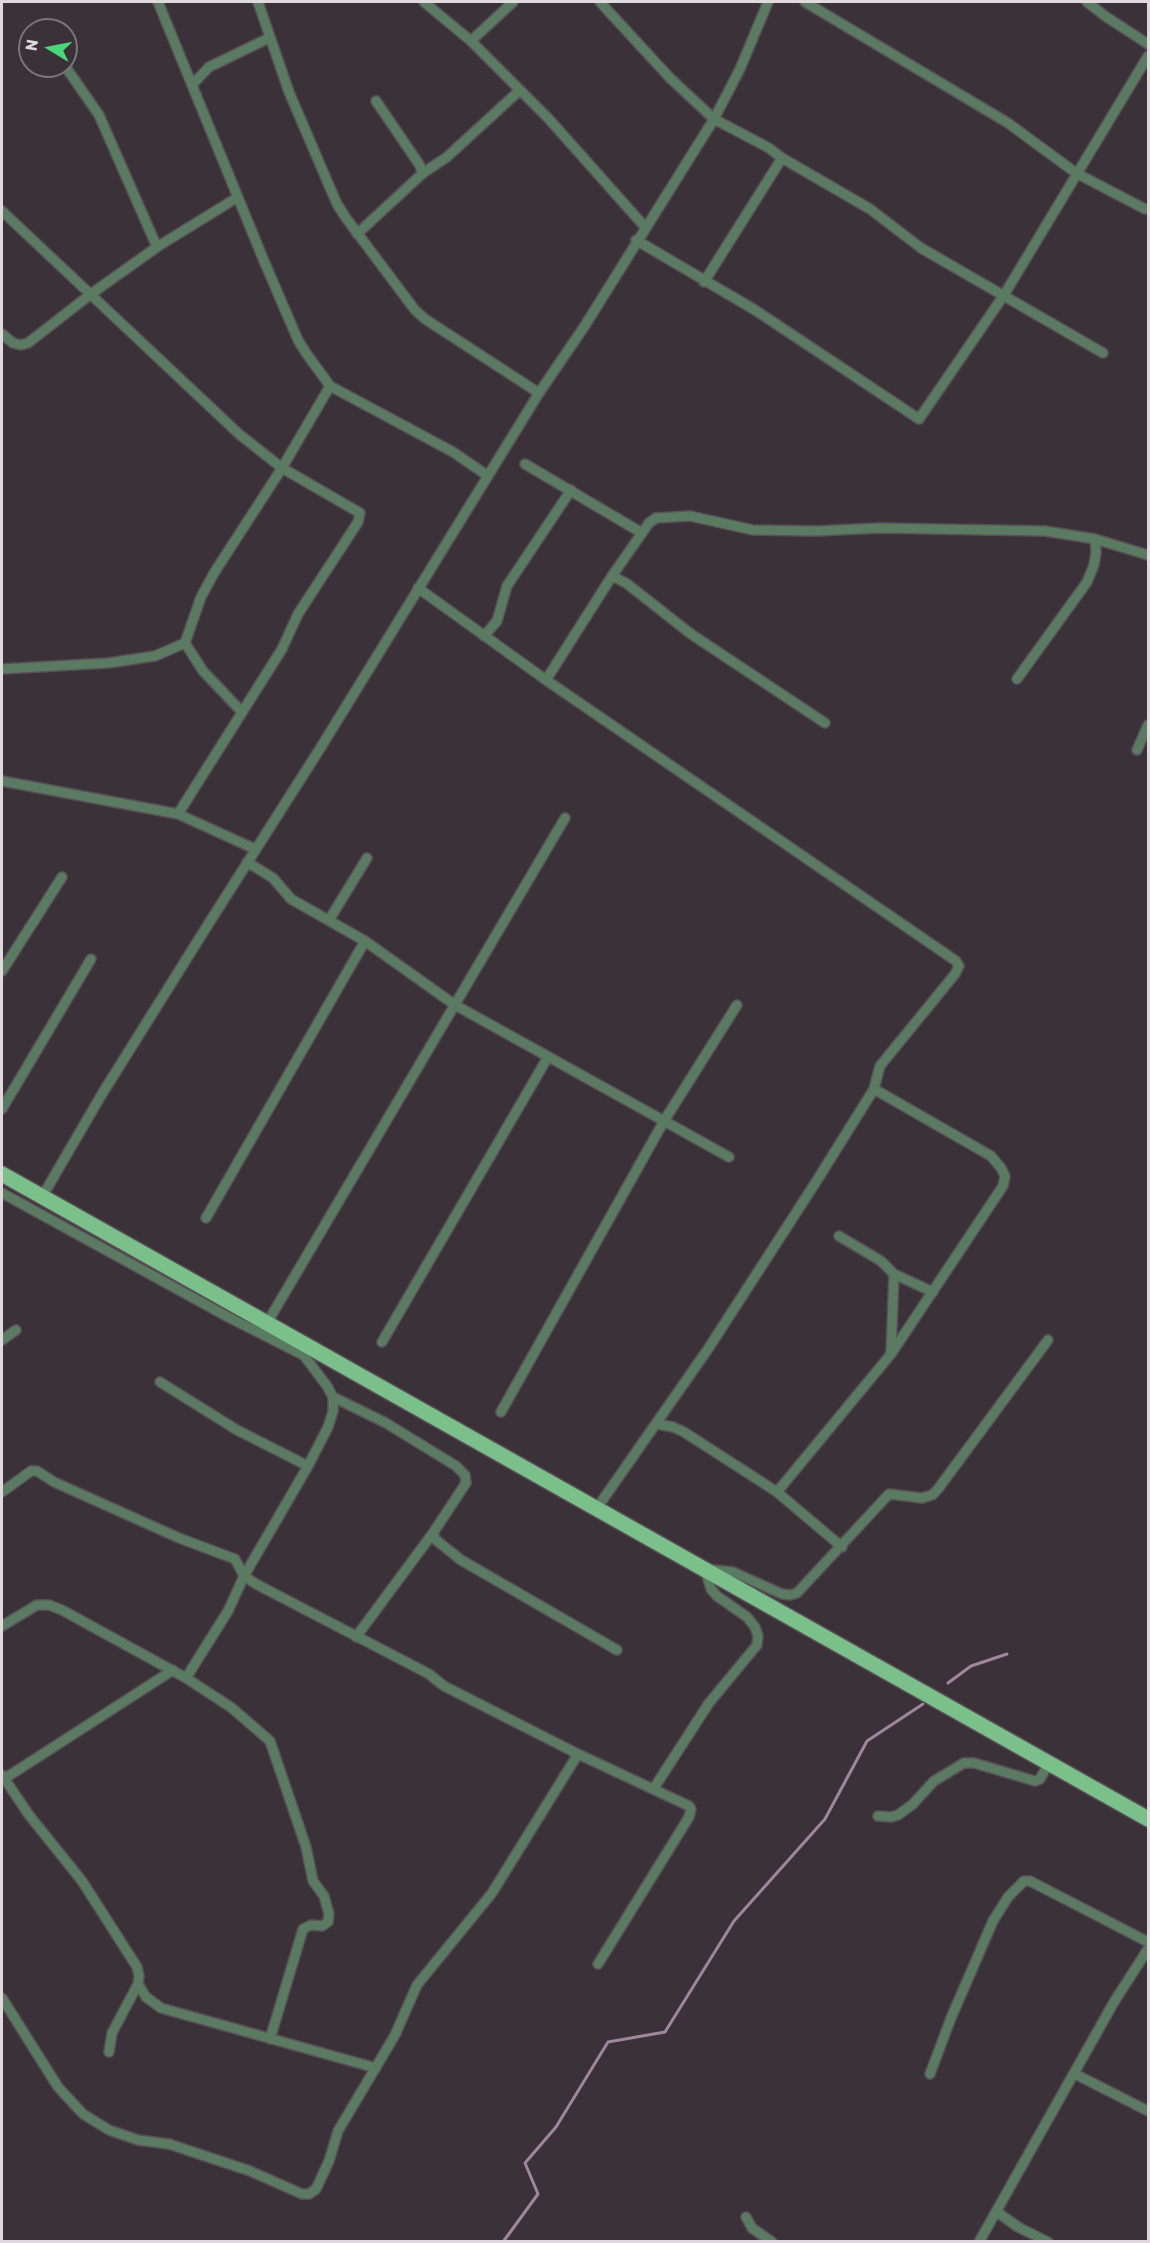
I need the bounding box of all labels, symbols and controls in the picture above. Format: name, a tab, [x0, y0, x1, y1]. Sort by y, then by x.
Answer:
north arrow	[18, 18, 78, 78]
text: N	[21, 38, 42, 52]

